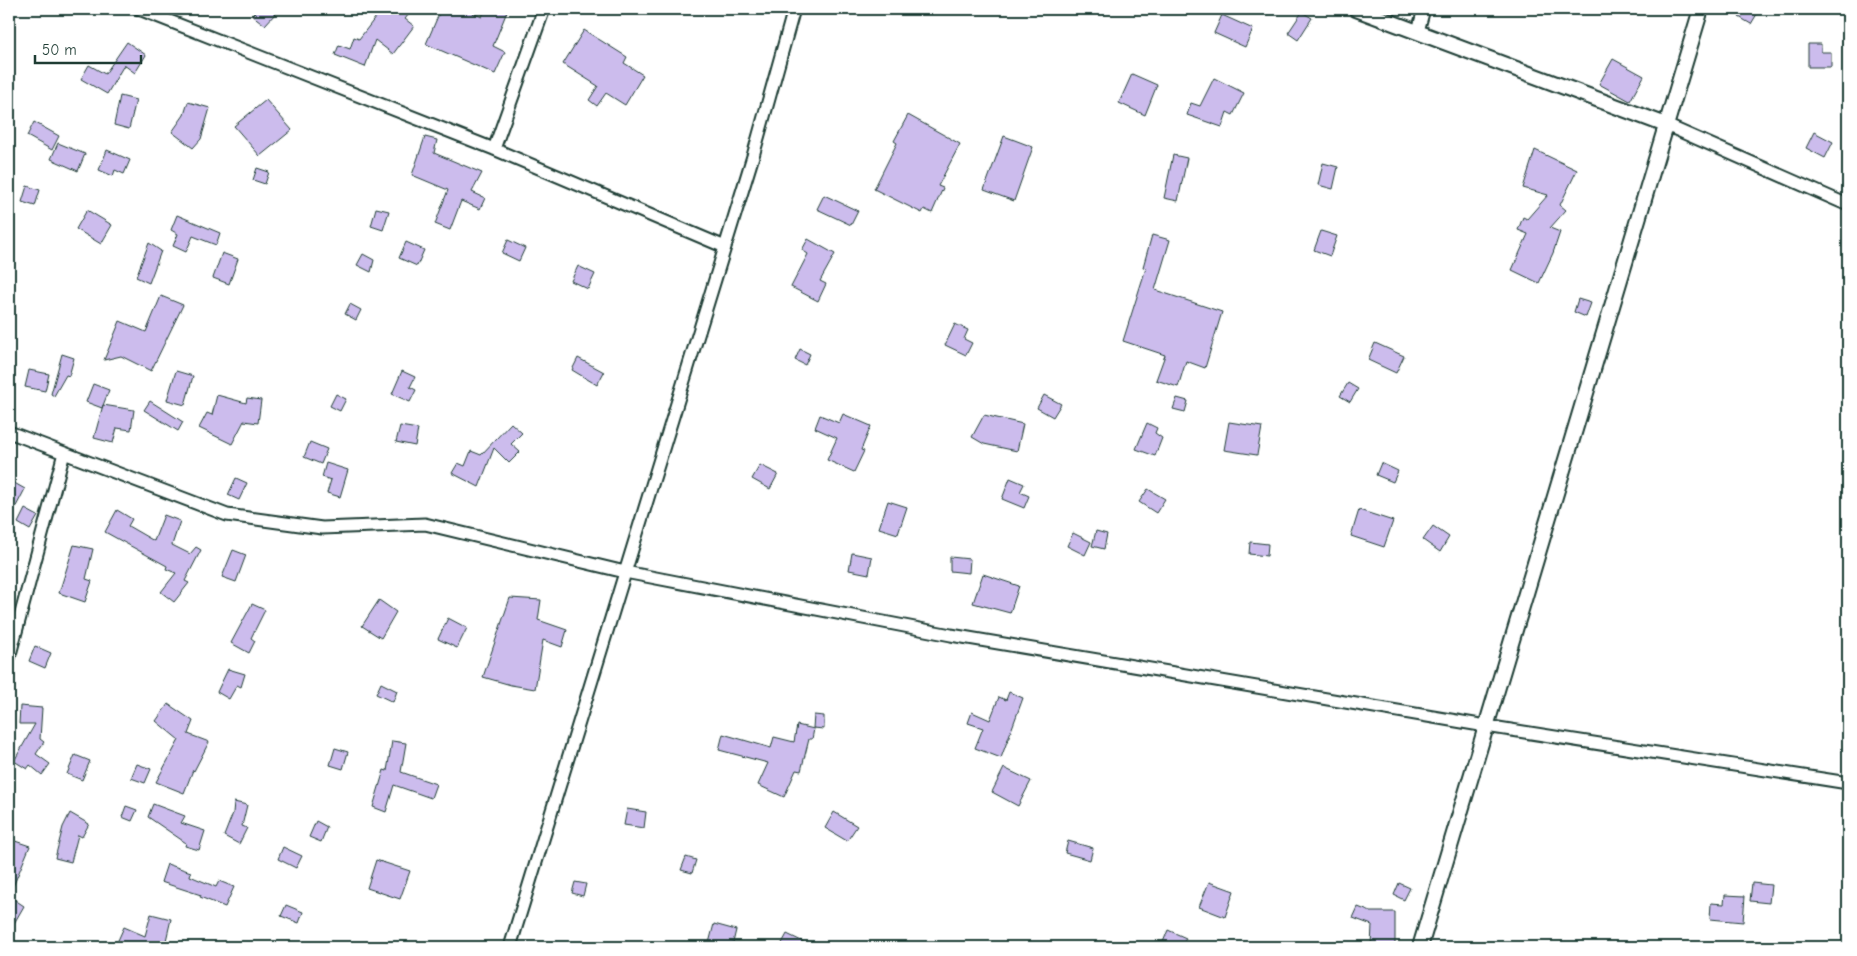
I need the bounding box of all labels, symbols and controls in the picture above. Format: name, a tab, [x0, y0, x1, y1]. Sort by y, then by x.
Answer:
scale bar	[35, 32, 141, 64]
text: 50 m	[42, 41, 77, 59]

